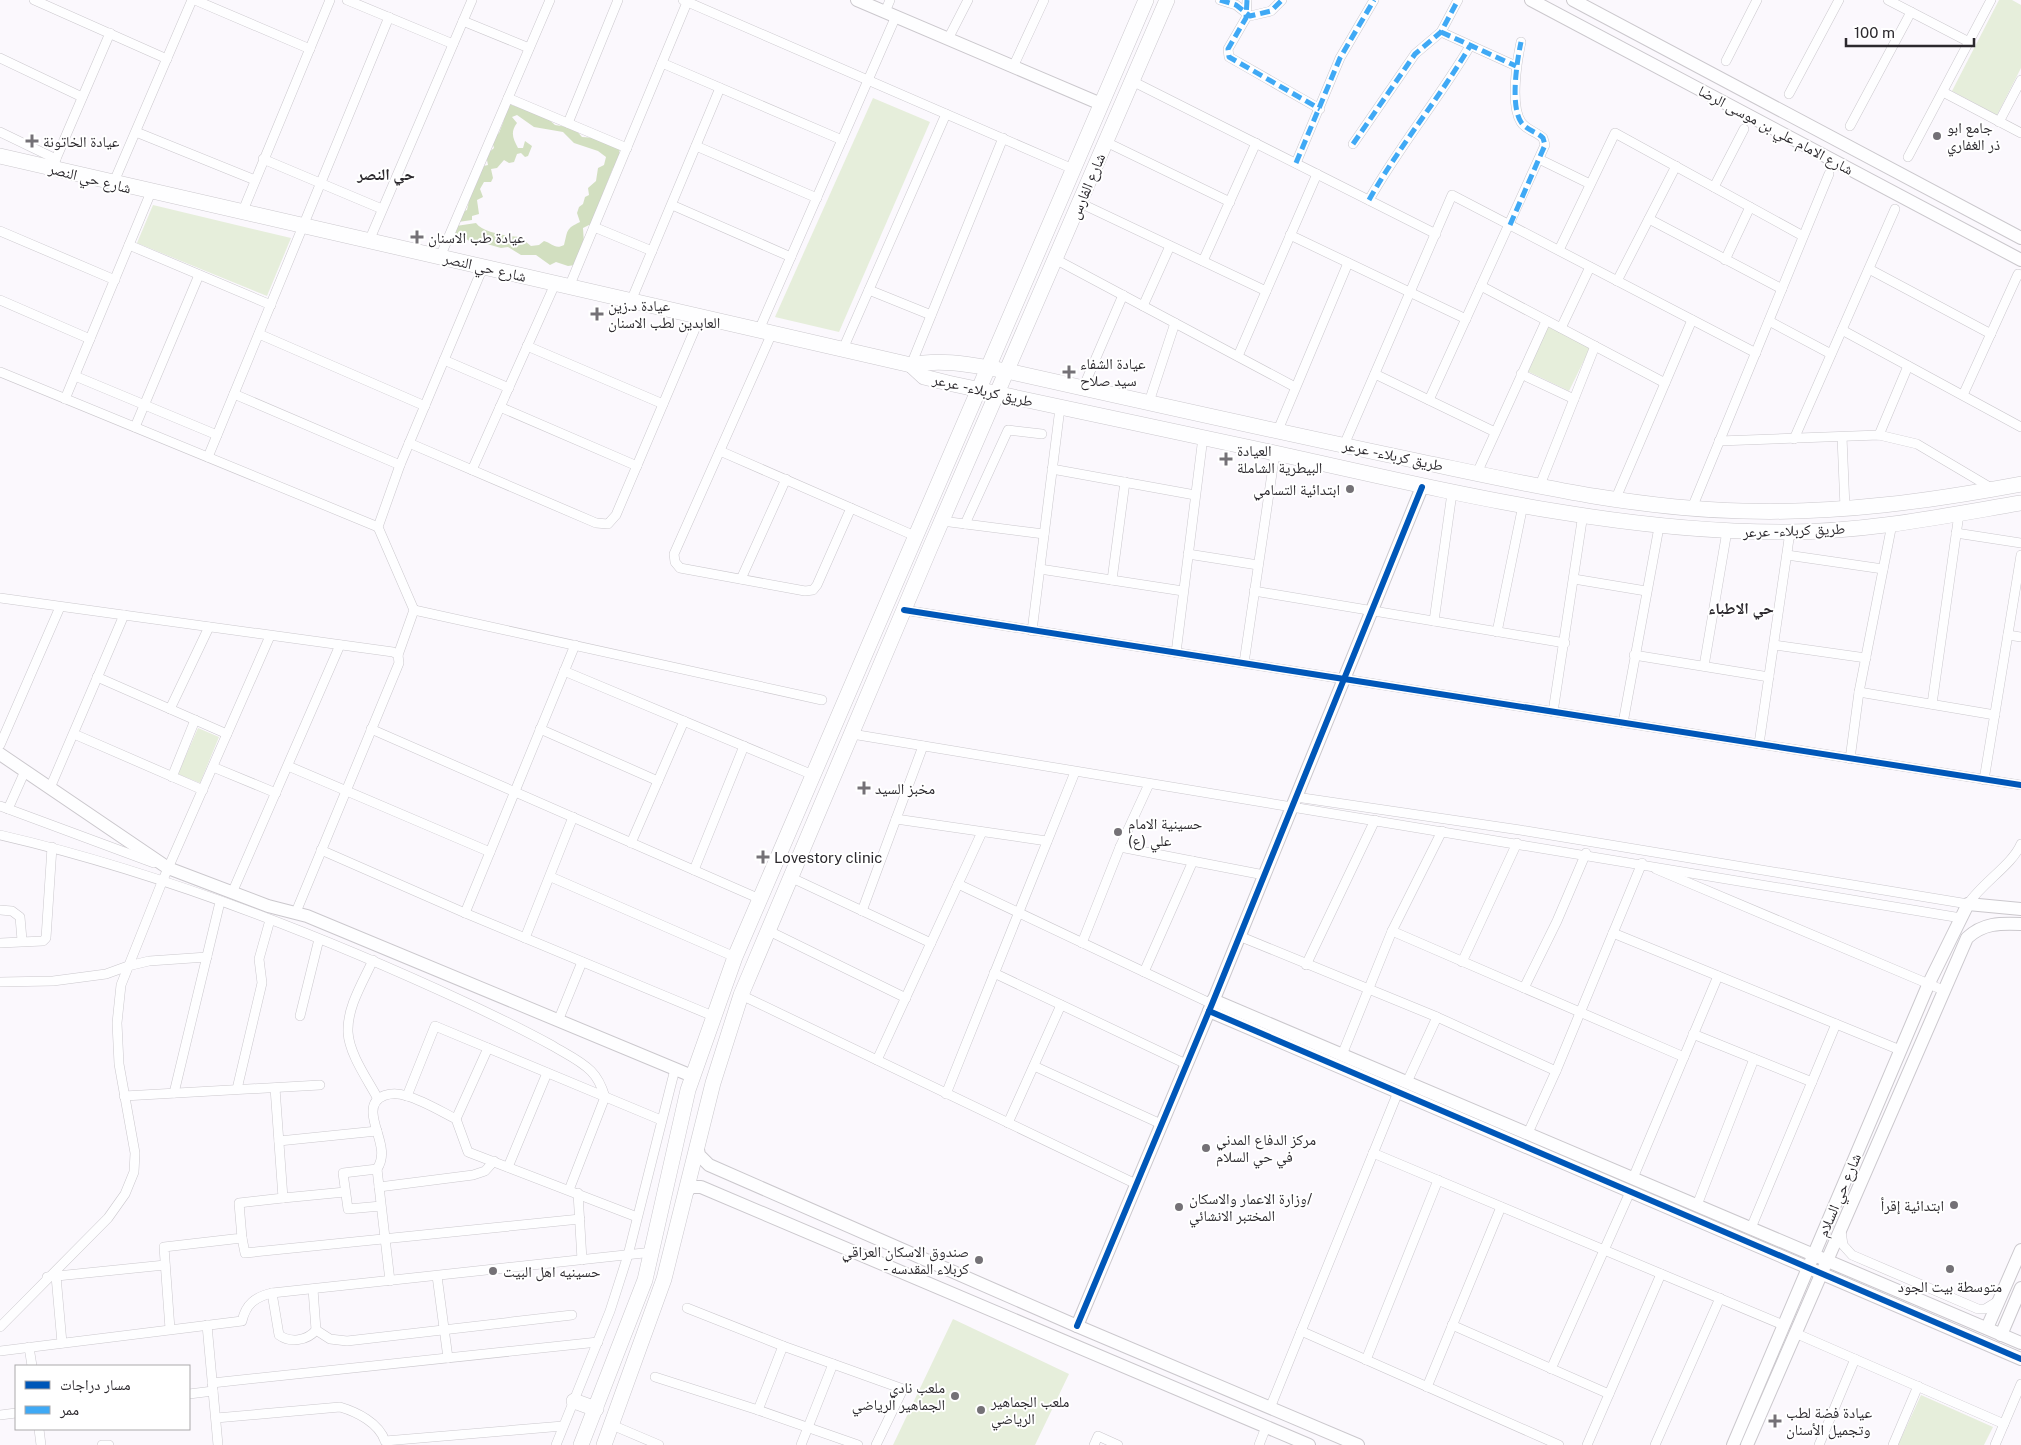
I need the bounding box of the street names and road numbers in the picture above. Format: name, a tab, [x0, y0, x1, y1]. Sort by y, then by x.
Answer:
street label: شارع الامام علي بن موسى الرضا	[1694, 82, 1856, 182]
street label: شارع الفارس	[1066, 151, 1110, 222]
street label: شارع حي النصر	[45, 159, 133, 200]
street label: شارع حي النصر	[440, 249, 528, 289]
street label: طريق كربلاء - عرعر	[930, 370, 1035, 412]
street label: طريق كربلاء - عرعر	[1340, 436, 1445, 476]
street label: طريق كربلاء - عرعر	[1741, 520, 1846, 542]
street label: شارع حي السلام	[1814, 1151, 1868, 1241]

